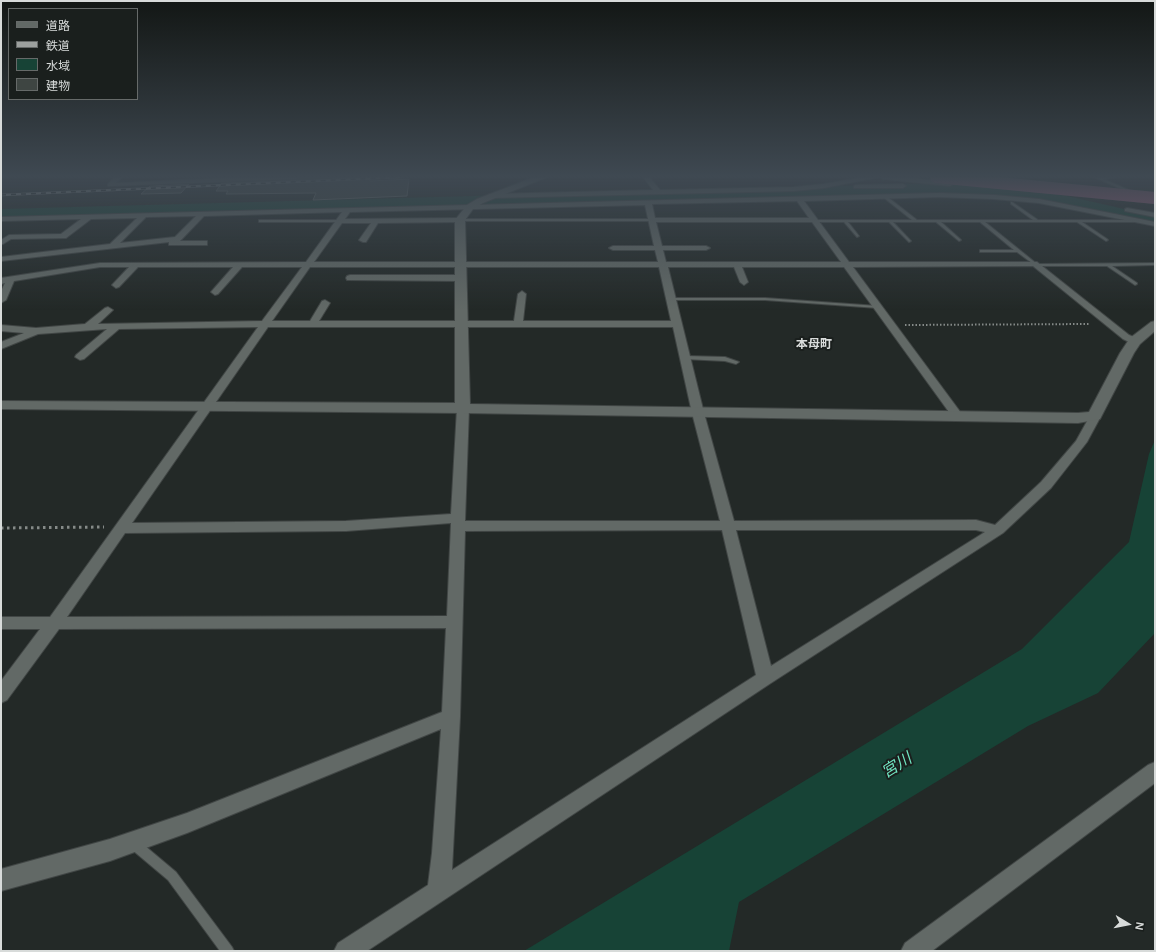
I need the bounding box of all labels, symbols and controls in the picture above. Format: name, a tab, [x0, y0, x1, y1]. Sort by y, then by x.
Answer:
legend	[8, 8, 138, 100]
text: 道路	[46, 19, 70, 33]
text: 鉄道	[46, 39, 70, 53]
text: 水域	[46, 59, 70, 73]
text: 建物	[46, 79, 70, 93]
district label: 本母町	[796, 338, 832, 352]
water label: 宮川	[878, 749, 916, 783]
north arrow	[1108, 904, 1148, 944]
text: N	[1133, 921, 1146, 931]

